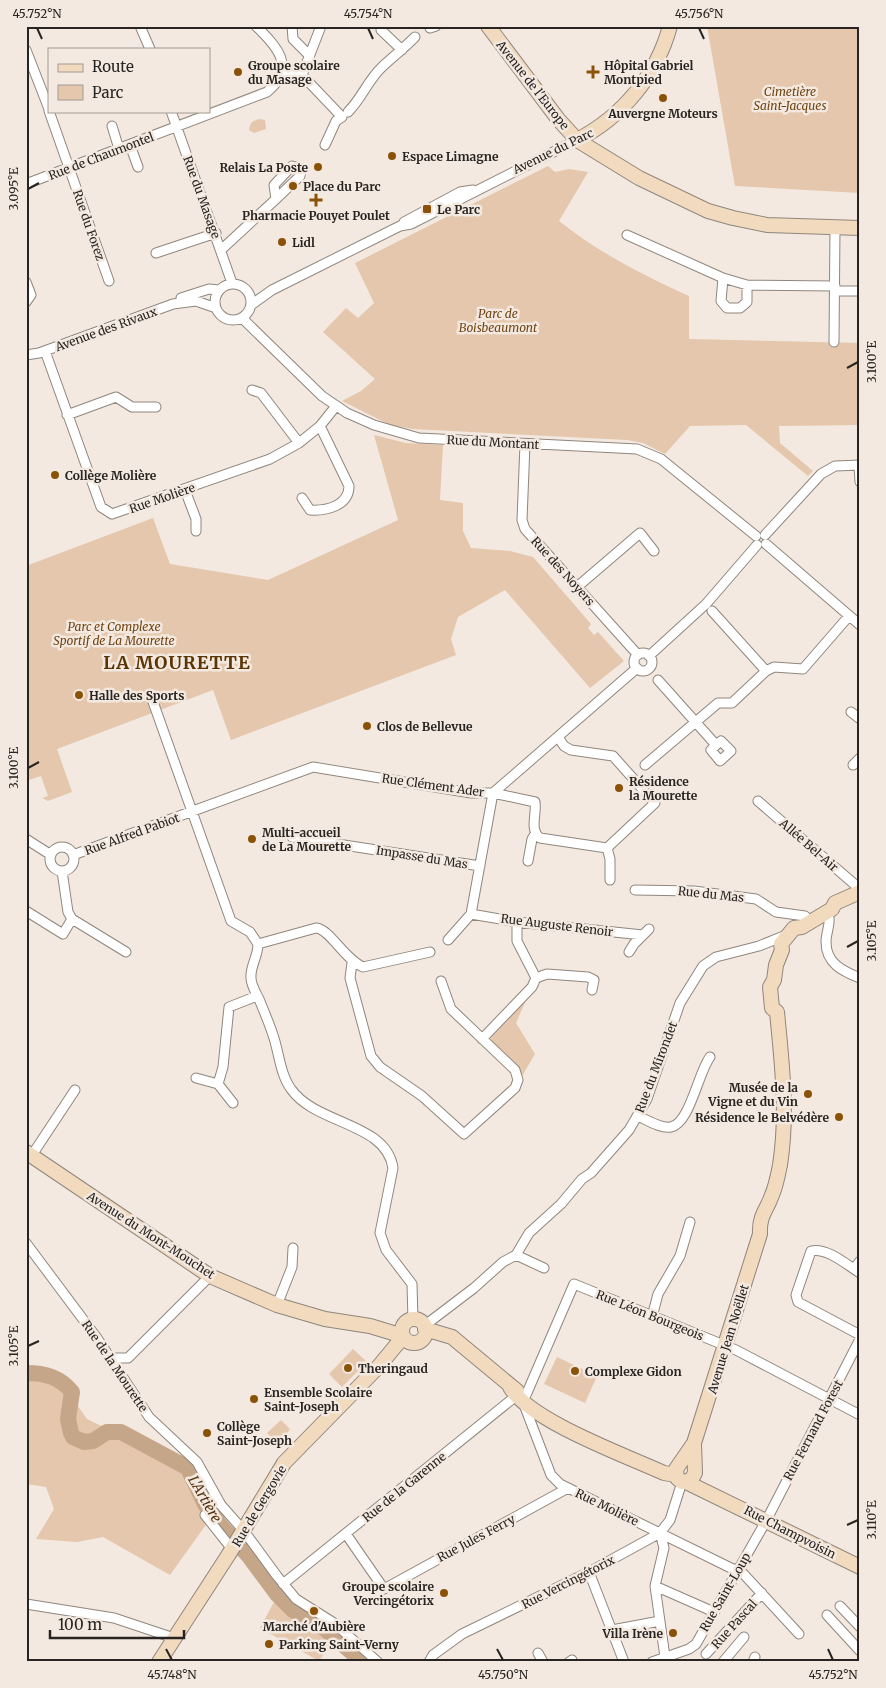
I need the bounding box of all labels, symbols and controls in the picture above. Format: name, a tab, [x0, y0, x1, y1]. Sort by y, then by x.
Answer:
text: 45.752°N	[13, 6, 62, 21]
text: 45.754°N	[344, 6, 393, 21]
text: 45.756°N	[675, 6, 724, 21]
street label: Avenue de l'Europe	[493, 37, 573, 133]
legend	[48, 48, 210, 112]
text: Route	[92, 57, 134, 76]
place label: Groupe scolaire du Masage	[248, 58, 340, 87]
place label: Hôpital Gabriel Montpied	[604, 58, 693, 87]
marker: Hôpital Gabriel Montpied	[586, 65, 600, 79]
marker: Groupe scolaire du Masage	[232, 66, 244, 78]
text: Parc	[92, 83, 124, 102]
park label: Cimetière Saint-Jacques	[754, 84, 826, 113]
marker: Auvergne Moteurs	[657, 92, 669, 104]
place label: Auvergne Moteurs	[607, 106, 718, 121]
street label: Avenue du Parc	[509, 125, 596, 177]
street label: Rue de Chaumontel	[46, 129, 156, 183]
place label: Espace Limagne	[402, 149, 499, 164]
marker: Espace Limagne	[386, 150, 398, 162]
street label: Rue du Masage	[180, 154, 224, 240]
place label: Relais La Poste	[220, 160, 309, 175]
marker: Relais La Poste	[312, 161, 324, 173]
text: 3.095°E	[6, 167, 21, 211]
place label: Place du Parc	[303, 179, 381, 194]
marker: Place du Parc	[287, 180, 299, 192]
street label: Rue du Forez	[70, 188, 108, 263]
marker: Pharmacie Pouyet Poulet	[310, 194, 322, 206]
place label: Le Parc	[437, 202, 480, 217]
marker: Le Parc	[421, 203, 433, 215]
place label: Pharmacie Pouyet Poulet	[242, 208, 390, 223]
place label: Lidl	[292, 235, 315, 250]
marker: Lidl	[276, 236, 288, 248]
street label: Avenue des Rivaux	[52, 303, 160, 355]
park label: Parc de Boisbeaumont	[459, 306, 538, 335]
text: 3.100°E	[864, 341, 879, 383]
street label: Rue du Montant	[446, 432, 540, 452]
place label: Collège Molière	[65, 468, 157, 483]
marker: Collège Molière	[49, 469, 61, 481]
street label: Rue Molière	[127, 480, 197, 516]
street label: Rue des Noyers	[528, 533, 598, 609]
park label: Parc et Complexe Sportif de La Mourette	[53, 619, 175, 648]
district label: LA MOURETTE	[103, 651, 251, 674]
place label: Halle des Sports	[89, 688, 184, 703]
marker: Halle des Sports	[73, 689, 85, 701]
place label: Clos de Bellevue	[377, 719, 473, 734]
marker: Clos de Bellevue	[361, 720, 373, 732]
text: 3.100°E	[6, 747, 21, 789]
street label: Rue Clément Ader	[381, 770, 486, 800]
place label: Résidence la Mourette	[629, 774, 698, 803]
marker: Résidence la Mourette	[613, 782, 625, 794]
street label: Rue Alfred Pabiot	[82, 810, 182, 858]
street label: Allée Bel-Air	[776, 815, 842, 875]
place label: Multi-accueil de La Mourette	[262, 825, 352, 854]
marker: Multi-accueil de La Mourette	[246, 833, 258, 845]
street label: Impasse du Mas	[375, 842, 469, 872]
street label: Rue du Mas	[677, 883, 745, 905]
street label: Rue Auguste Renoir	[500, 911, 615, 939]
text: 3.105°E	[864, 920, 879, 961]
street label: Rue du Mirondet	[632, 1019, 680, 1115]
place label: Musée de la Vigne et du Vin	[707, 1080, 798, 1109]
marker: Musée de la Vigne et du Vin	[802, 1088, 814, 1100]
place label: Résidence le Belvédère	[695, 1110, 829, 1125]
marker: Résidence le Belvédère	[833, 1111, 845, 1123]
street label: Avenue du Mont-Mouchet	[84, 1188, 218, 1282]
street label: Avenue Jean Noëllet	[704, 1282, 752, 1397]
street label: Rue Léon Bourgeois	[594, 1287, 706, 1344]
street label: Rue de la Mourette	[79, 1317, 151, 1415]
text: 3.105°E	[6, 1325, 21, 1366]
place label: Theringaud	[358, 1361, 428, 1376]
marker: Theringaud	[342, 1362, 354, 1374]
place label: Complexe Gidon	[585, 1364, 682, 1379]
marker: Complexe Gidon	[569, 1365, 581, 1377]
street label: Rue Fernand Forest	[780, 1377, 846, 1483]
place label: Ensemble Scolaire Saint-Joseph	[264, 1385, 373, 1414]
marker: Ensemble Scolaire Saint-Joseph	[248, 1393, 260, 1405]
place label: Collège Saint-Joseph	[217, 1419, 292, 1448]
marker: Collège Saint-Joseph	[201, 1427, 213, 1439]
street label: Rue de la Garenne	[359, 1449, 449, 1525]
street label: Rue de Gergovie	[229, 1462, 289, 1550]
water label: L'Artière	[184, 1472, 226, 1526]
street label: Rue Molière	[573, 1485, 641, 1529]
text: 3.110°E	[864, 1500, 879, 1540]
street label: Rue Champvoisin	[742, 1502, 839, 1562]
street label: Rue Jules Ferry	[434, 1511, 518, 1565]
street label: Rue Saint-Loup	[696, 1550, 754, 1634]
street label: Rue Vercingétorix	[519, 1552, 618, 1612]
place label: Groupe scolaire Vercingétorix	[342, 1579, 435, 1608]
marker: Groupe scolaire Vercingétorix	[438, 1587, 450, 1599]
street label: Rue Pascal	[708, 1596, 760, 1652]
marker: Marché d'Aubière	[308, 1605, 320, 1617]
scale bar	[50, 1608, 184, 1640]
text: 100 m	[58, 1615, 102, 1634]
place label: Marché d'Aubière	[263, 1619, 366, 1634]
place label: Villa Irène	[601, 1626, 664, 1641]
marker: Villa Irène	[667, 1627, 679, 1639]
place label: Parking Saint-Verny	[279, 1637, 400, 1652]
marker: Parking Saint-Verny	[263, 1638, 275, 1650]
text: 45.748°N	[147, 1667, 197, 1682]
text: 45.750°N	[478, 1667, 529, 1682]
text: 45.752°N	[809, 1667, 858, 1682]

